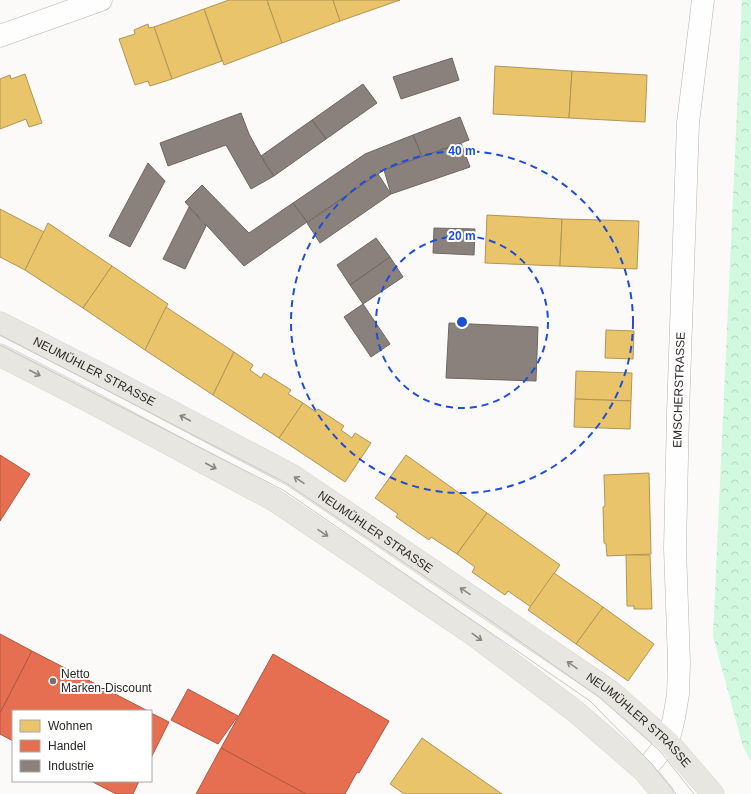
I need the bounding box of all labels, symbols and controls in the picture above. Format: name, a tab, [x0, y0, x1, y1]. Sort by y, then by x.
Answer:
text: 40 m	[448, 144, 476, 158]
text: 20 m	[448, 229, 476, 243]
centre of rings	[455, 315, 469, 329]
street label: EMSCHERSTRASSE	[670, 332, 688, 448]
street label: NEUMÜHLER STRASSE	[31, 334, 158, 409]
one-way arrow	[28, 369, 40, 377]
one-way arrow	[179, 414, 191, 422]
one-way arrow	[205, 463, 217, 471]
one-way arrow	[294, 476, 305, 484]
street label: NEUMÜHLER STRASSE	[315, 488, 435, 576]
one-way arrow	[317, 529, 328, 537]
one-way arrow	[460, 587, 471, 595]
one-way arrow	[471, 633, 482, 641]
one-way arrow	[567, 661, 578, 669]
place label: Netto Marken-Discount	[61, 667, 152, 695]
street label: NEUMÜHLER STRASSE	[583, 670, 694, 770]
marker: Netto Marken-Discount	[48, 676, 58, 686]
legend	[12, 710, 152, 782]
text: Wohnen	[48, 719, 92, 733]
text: Handel	[48, 739, 86, 753]
text: Industrie	[48, 759, 94, 773]

